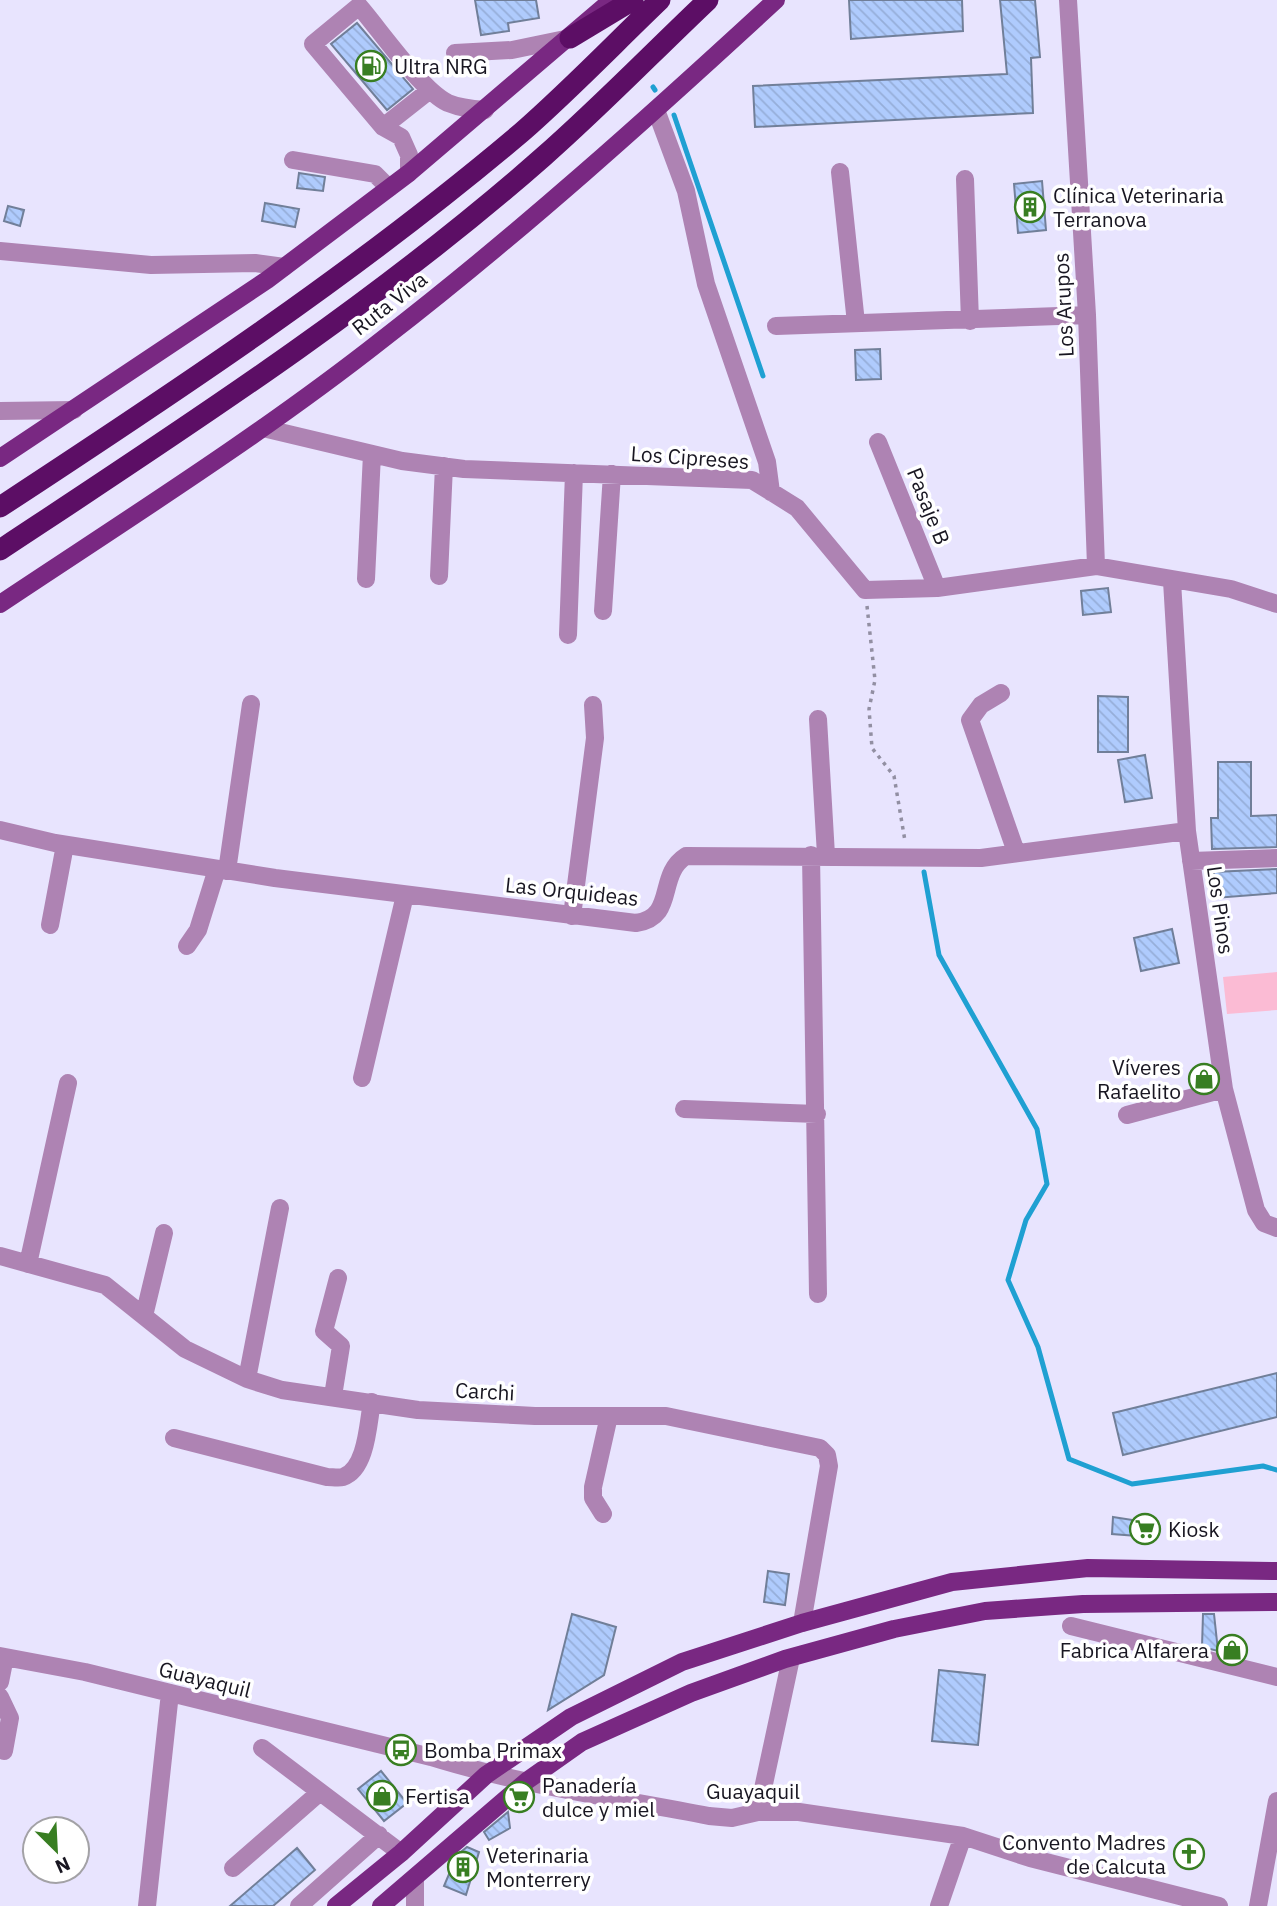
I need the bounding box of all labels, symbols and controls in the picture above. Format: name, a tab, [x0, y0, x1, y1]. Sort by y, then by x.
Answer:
fuel station icon: Ultra NRG	[354, 49, 388, 83]
place label: Ultra NRG	[394, 52, 488, 80]
place label: Clínica Veterinaria Terranova	[1053, 181, 1224, 233]
building icon: Clínica Veterinaria Terranova	[1013, 190, 1047, 224]
street label: Los Arupos	[1046, 252, 1080, 358]
street label: Ruta Viva	[346, 265, 432, 341]
street label: Los Cipreses	[630, 439, 750, 475]
street label: Pasaje B	[901, 463, 957, 549]
street label: Los Pinos	[1201, 864, 1241, 956]
street label: Las Orquideas	[504, 870, 640, 912]
place label: Víveres Rafaelito	[1097, 1053, 1181, 1105]
shop icon: Víveres Rafaelito	[1187, 1062, 1221, 1096]
street label: Carchi	[455, 1375, 515, 1407]
supermarket icon: Kiosk	[1128, 1512, 1162, 1546]
place label: Kiosk	[1168, 1515, 1220, 1543]
shop icon: Fabrica Alfarera	[1215, 1633, 1249, 1667]
place label: Fabrica Alfarera	[1060, 1636, 1209, 1664]
street label: Guayaquil	[156, 1654, 254, 1704]
bus stop icon: Bomba Primax	[384, 1733, 418, 1767]
place label: Bomba Primax	[424, 1736, 562, 1764]
place label: Panadería dulce y miel	[542, 1771, 655, 1823]
street label: Guayaquil	[706, 1777, 800, 1805]
shop icon: Fertisa	[365, 1779, 399, 1813]
supermarket icon: Panadería dulce y miel	[502, 1780, 536, 1814]
place label: Fertisa	[405, 1782, 470, 1810]
north arrow	[21, 1815, 91, 1885]
place label: Convento Madres de Calcuta	[1002, 1828, 1166, 1880]
church icon: Convento Madres de Calcuta	[1172, 1837, 1206, 1871]
place label: Veterinaria Monterrery	[486, 1841, 591, 1893]
building icon: Veterinaria Monterrery	[446, 1850, 480, 1884]
text: N	[52, 1852, 74, 1879]

